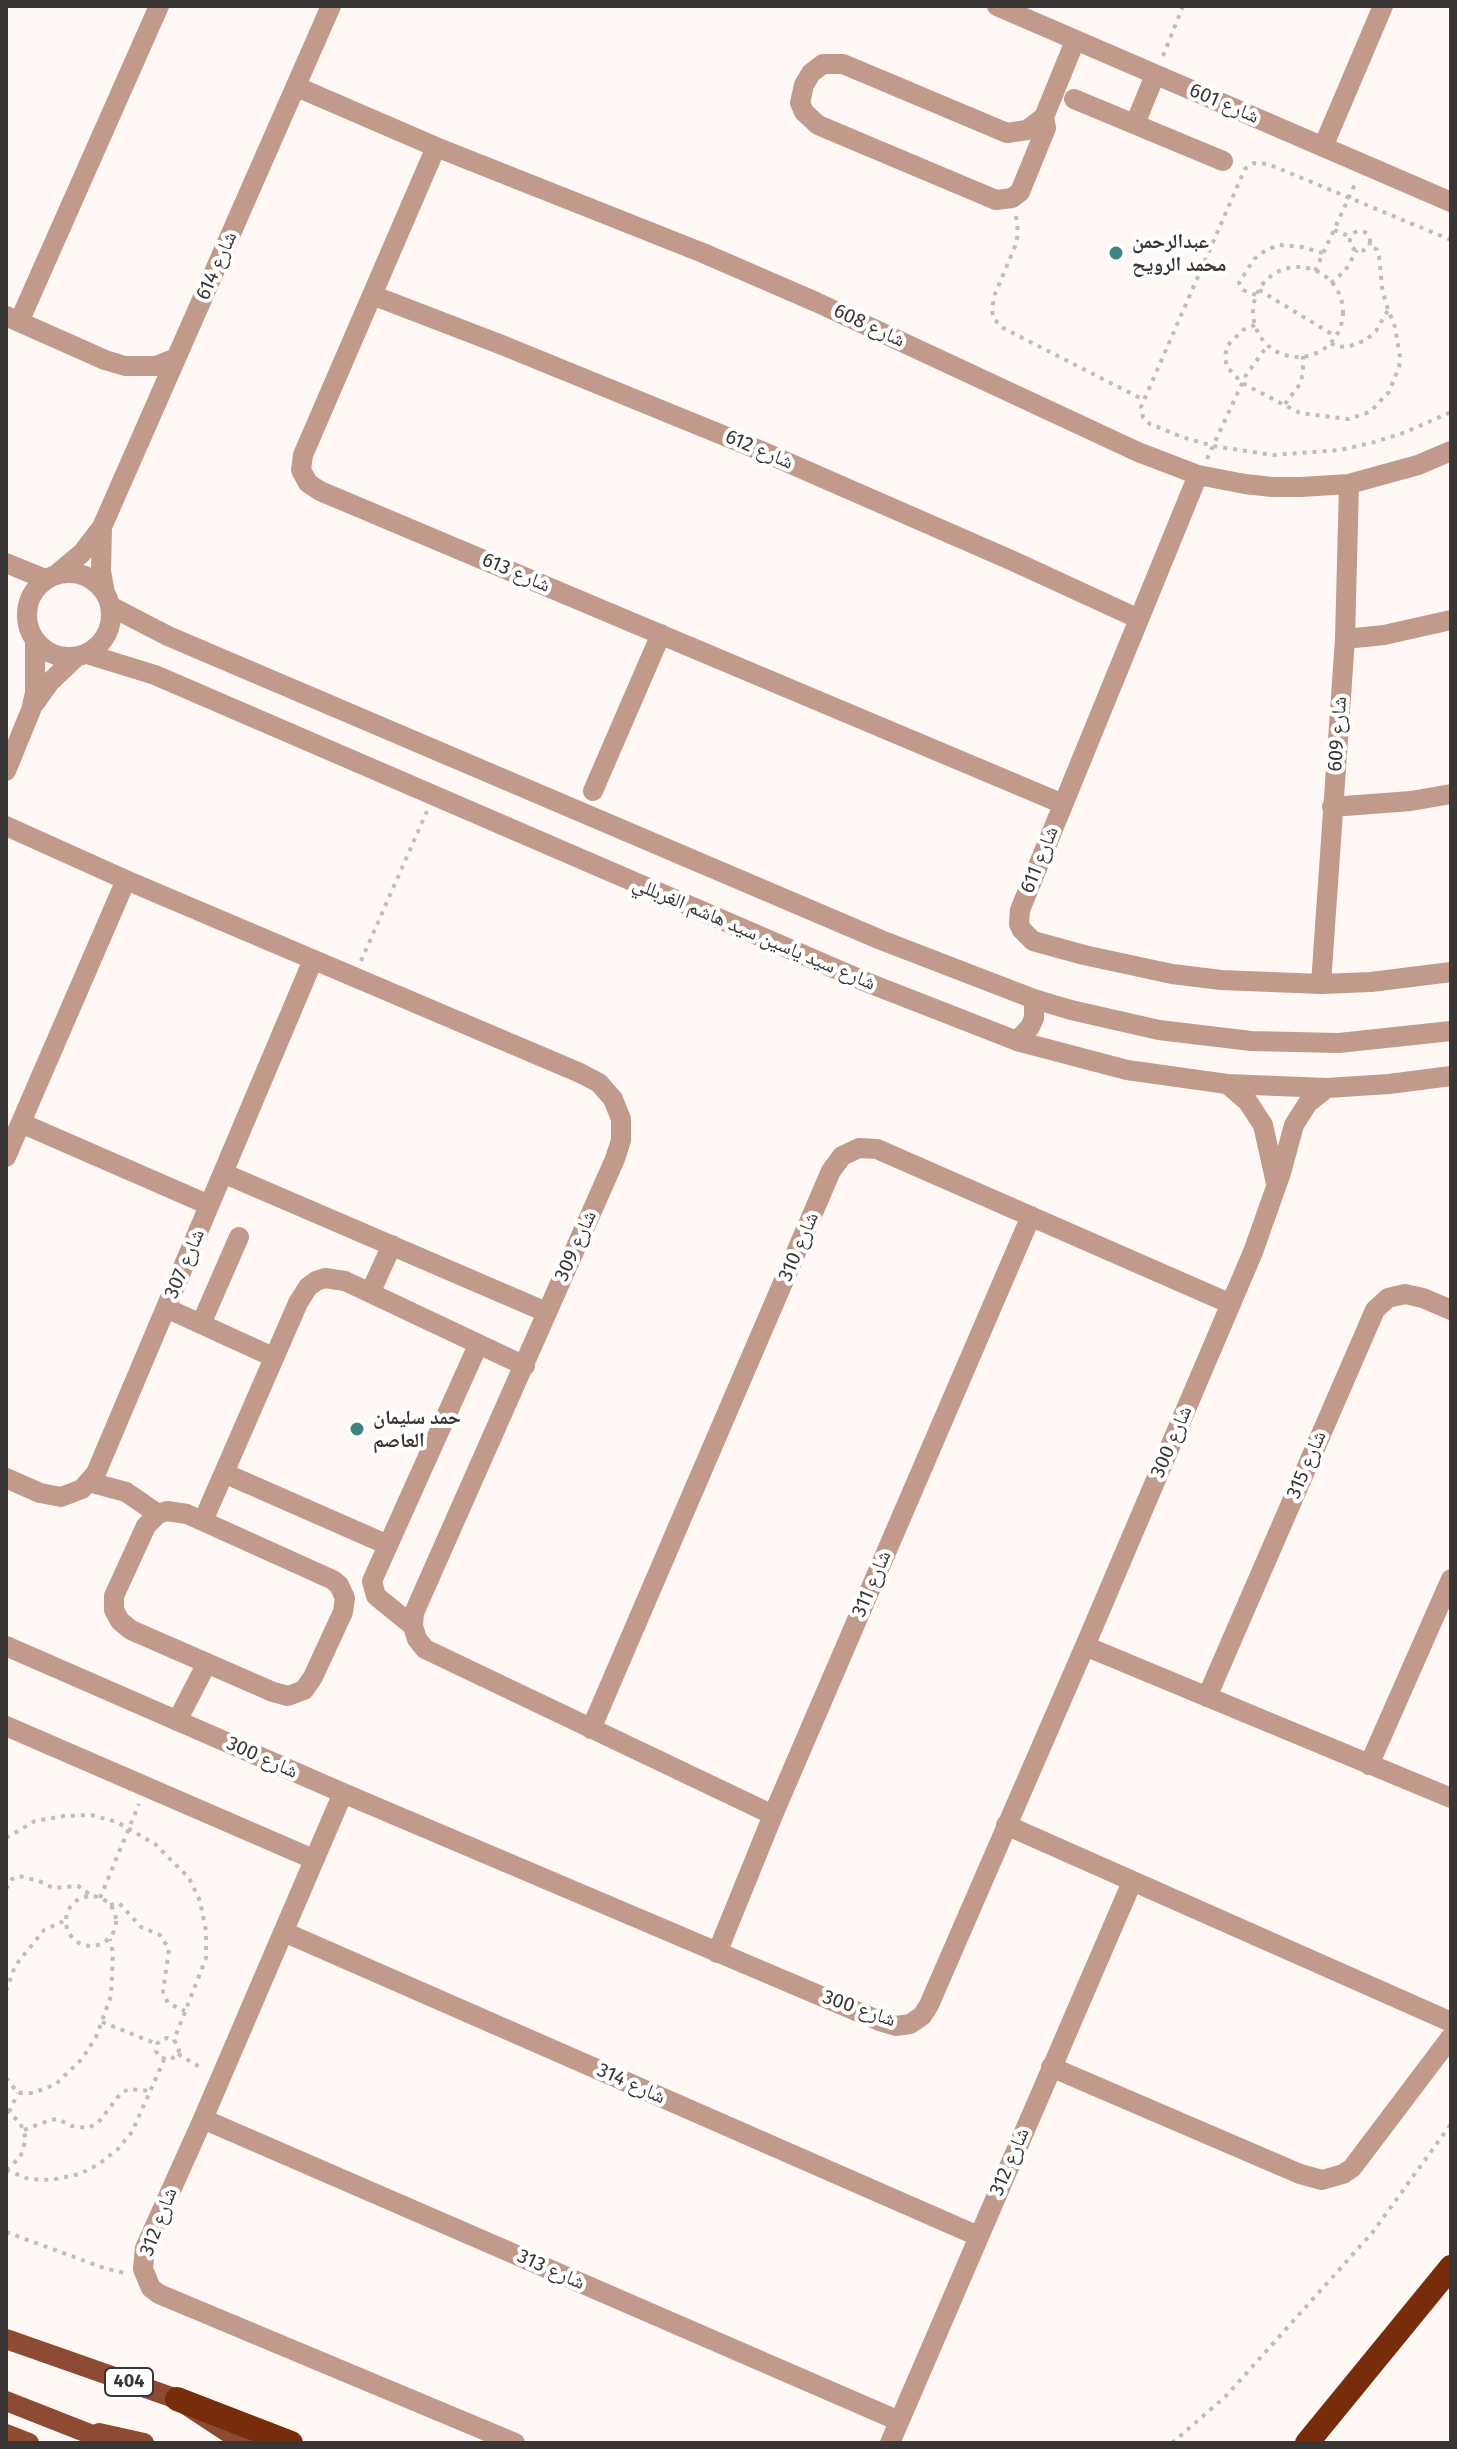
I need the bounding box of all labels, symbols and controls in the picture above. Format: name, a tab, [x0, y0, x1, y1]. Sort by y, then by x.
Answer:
street label: شارع 601	[1186, 79, 1262, 129]
street label: شارع 614	[191, 228, 243, 304]
place label: عبدالرحمن محمد الرويح	[1132, 230, 1226, 277]
marker: عبدالرحمن محمد الرويح	[1107, 244, 1125, 262]
street label: شارع 608	[829, 299, 909, 353]
street label: شارع 612	[721, 425, 797, 475]
street label: شارع 613	[478, 548, 554, 598]
street label: شارع 609	[1323, 696, 1353, 772]
street label: شارع 611	[1016, 823, 1064, 897]
street label: شارع سيد ياسين سيد هاشم الغربللي	[629, 872, 879, 996]
street label: شارع 309	[550, 1207, 602, 1285]
street label: شارع 310	[774, 1209, 824, 1285]
street label: شارع 307	[160, 1226, 210, 1302]
street label: شارع 300	[1146, 1403, 1198, 1481]
place label: حمد سليمان العاصم	[373, 1406, 461, 1453]
marker: حمد سليمان العاصم	[348, 1420, 366, 1438]
street label: شارع 315	[1282, 1427, 1332, 1503]
street label: شارع 311	[847, 1547, 897, 1621]
street label: شارع 300	[223, 1732, 301, 1784]
street label: شارع 300	[819, 1985, 899, 2033]
street label: شارع 314	[593, 2058, 669, 2110]
street label: شارع 312	[985, 2124, 1035, 2200]
street label: شارع 312	[135, 2184, 183, 2260]
street label: شارع 313	[513, 2245, 589, 2295]
road number: 404	[105, 2368, 153, 2396]

